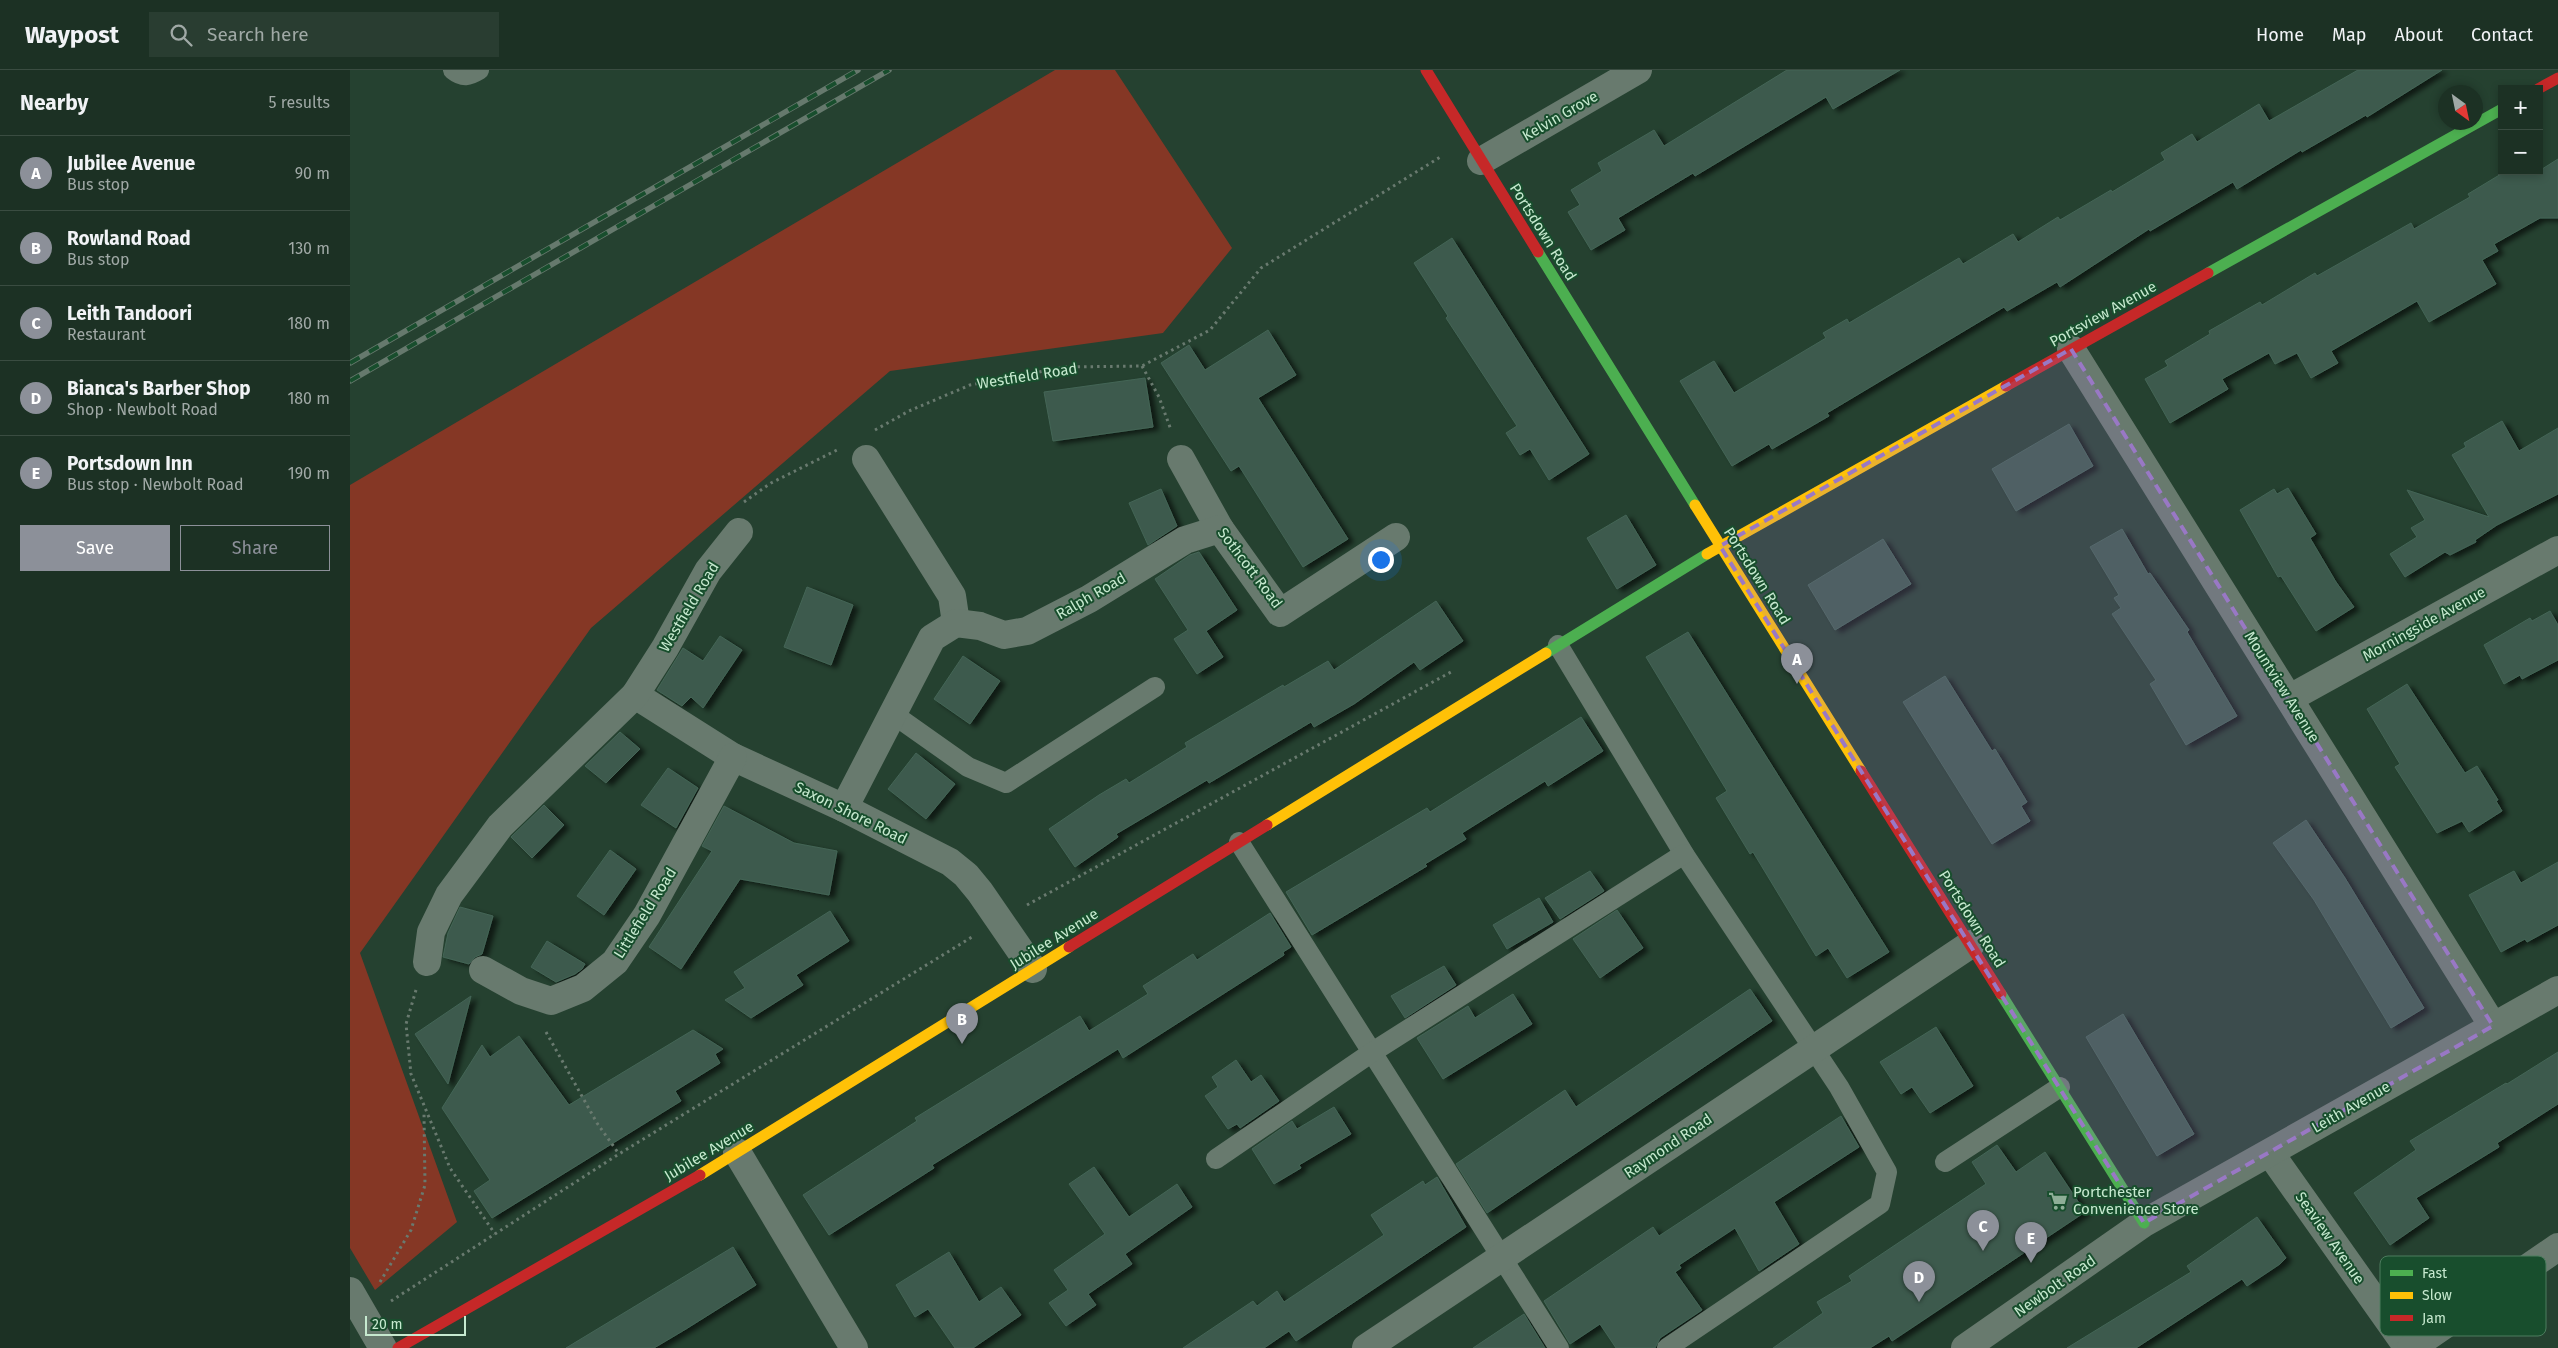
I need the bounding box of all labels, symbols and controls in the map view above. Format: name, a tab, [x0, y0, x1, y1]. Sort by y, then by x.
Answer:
search box	[149, 12, 499, 57]
text: Waypost	[25, 21, 119, 49]
icon: search	[167, 21, 195, 49]
text: Search here	[207, 23, 309, 46]
text: Home	[2256, 24, 2304, 46]
text: Map	[2332, 24, 2366, 46]
text: About	[2394, 24, 2443, 46]
text: Contact	[2471, 24, 2533, 46]
north arrow	[2438, 85, 2483, 130]
map controls	[2498, 85, 2543, 175]
button: +	[2498, 85, 2543, 130]
street label: Kelvin Grove	[1519, 87, 1601, 145]
text: Nearby	[20, 90, 88, 116]
text: 5 results	[269, 93, 330, 112]
button: −	[2498, 130, 2543, 175]
text: Jubilee Avenue	[67, 152, 195, 175]
text: A	[31, 164, 41, 183]
text: 90 m	[295, 164, 330, 183]
text: Bus stop	[67, 175, 130, 194]
street label: Portsdown Road	[1506, 180, 1580, 284]
text: Rowland Road	[67, 227, 191, 250]
text: B	[31, 239, 41, 258]
text: 130 m	[288, 239, 330, 258]
text: Bus stop	[67, 250, 130, 269]
street label: Portsview Avenue	[2046, 277, 2160, 351]
text: Leith Tandoori	[67, 302, 192, 325]
text: C	[31, 314, 41, 333]
text: 180 m	[287, 314, 330, 333]
text: Restaurant	[67, 325, 146, 344]
street label: Westfield Road	[975, 359, 1079, 393]
text: Bianca's Barber Shop	[67, 377, 251, 400]
text: D	[31, 389, 41, 408]
text: 180 m	[287, 389, 330, 408]
text: Shop · Newbolt Road	[67, 400, 218, 419]
text: Portsdown Inn	[67, 452, 193, 475]
text: E	[32, 464, 40, 483]
text: 190 m	[288, 464, 330, 483]
text: Bus stop · Newbolt Road	[67, 475, 244, 494]
street label: Sothcott Road	[1214, 524, 1286, 612]
street label: Portsdown Road	[1720, 524, 1794, 628]
button: Save	[20, 525, 170, 571]
button: Share	[180, 525, 330, 571]
your location	[1368, 547, 1394, 573]
street label: Westfield Road	[655, 559, 723, 655]
street label: Ralph Road	[1053, 569, 1129, 623]
street label: Morningside Avenue	[2359, 583, 2489, 665]
street label: Mountview Avenue	[2241, 628, 2323, 746]
pin: A	[1781, 643, 1813, 684]
street label: Saxon Shore Road	[792, 778, 910, 848]
street label: Littlefield Road	[610, 864, 680, 962]
street label: Portsdown Road	[1935, 867, 2009, 971]
street label: Jubilee Avenue	[1006, 905, 1102, 973]
pin: B	[946, 1003, 978, 1044]
street label: Leith Avenue	[2309, 1077, 2393, 1137]
street label: Raymond Road	[1621, 1110, 1715, 1182]
street label: Jubilee Avenue	[661, 1117, 757, 1185]
place label: Portchester Convenience Store	[2073, 1183, 2199, 1218]
street label: Seaview Avenue	[2292, 1188, 2368, 1288]
supermarket icon: Portchester Convenience Store	[2047, 1190, 2069, 1212]
pin: C	[1967, 1210, 1999, 1251]
pin: E	[2015, 1222, 2047, 1263]
street label: Newbolt Road	[2011, 1251, 2099, 1321]
legend	[2380, 1256, 2546, 1336]
pin: D	[1903, 1261, 1935, 1302]
text: Fast	[2422, 1265, 2448, 1282]
text: Slow	[2422, 1287, 2452, 1304]
text: Jam	[2422, 1310, 2446, 1327]
scale bar	[365, 1313, 466, 1336]
text: 20 m	[372, 1316, 402, 1333]

